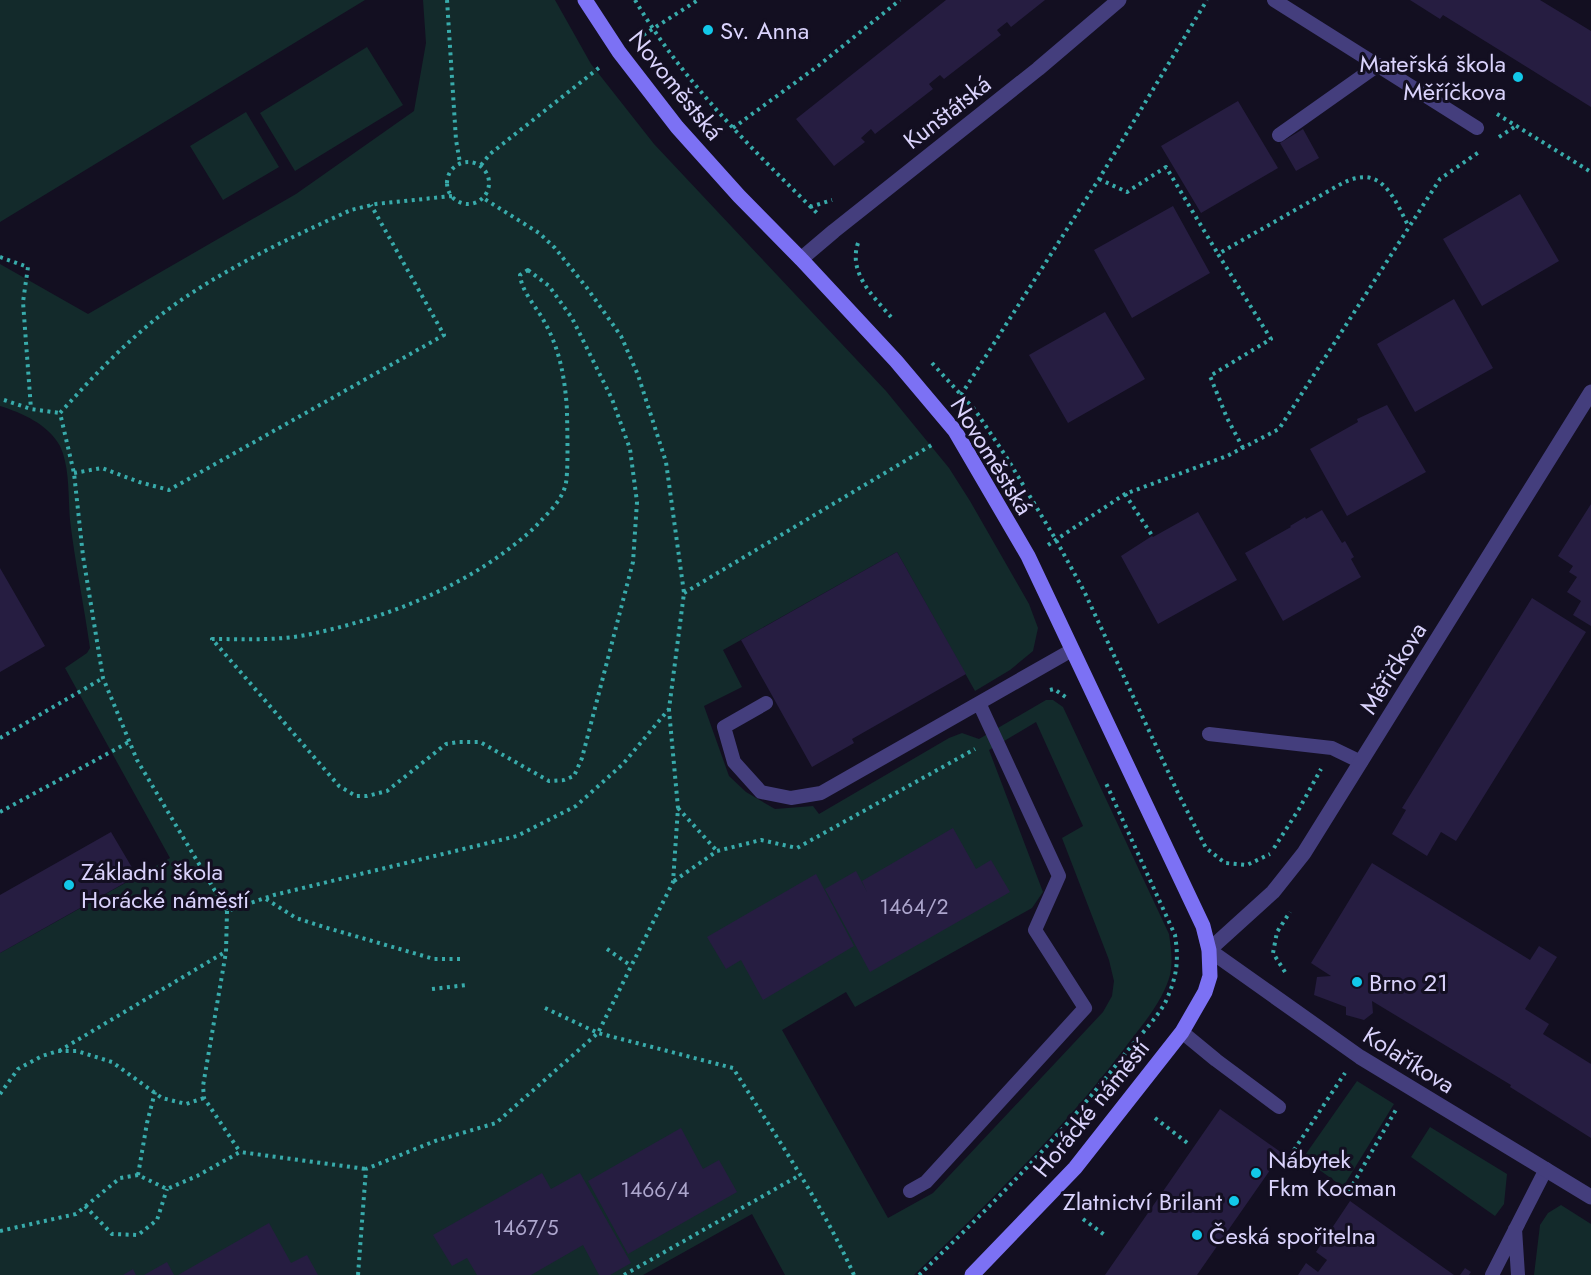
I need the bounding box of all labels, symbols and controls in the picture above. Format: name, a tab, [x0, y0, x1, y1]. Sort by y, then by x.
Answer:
place label: Sv. Anna	[720, 13, 809, 48]
street label: Novoměstská	[621, 22, 731, 148]
marker: Sv. Anna	[701, 23, 715, 37]
place label: Mateřská škola Měříčkova	[1360, 46, 1506, 109]
street label: Kunštátská	[896, 67, 998, 157]
marker: Mateřská škola Měříčkova	[1511, 70, 1525, 84]
street label: Novoměstská	[942, 390, 1042, 522]
street label: Měřičkova	[1351, 615, 1435, 721]
place label: Základní škola Horácké náměstí	[81, 854, 250, 917]
marker: Základní škola Horácké náměstí	[62, 878, 76, 892]
house number: 1464/2	[880, 892, 948, 922]
place label: Brno 21	[1369, 965, 1448, 1000]
marker: Brno 21	[1350, 975, 1364, 989]
street label: Kolaříkova	[1356, 1018, 1462, 1102]
street label: Horácké náměstí	[1024, 1031, 1158, 1184]
place label: Nábytek Fkm Kocman	[1268, 1142, 1397, 1205]
marker: Nábytek Fkm Kocman	[1249, 1166, 1263, 1180]
house number: 1466/4	[621, 1175, 689, 1205]
place label: Zlatnictví Brilant	[1063, 1184, 1222, 1219]
marker: Zlatnictví Brilant	[1227, 1194, 1241, 1208]
house number: 1467/5	[493, 1213, 559, 1243]
place label: Česká spořitelna	[1209, 1218, 1376, 1253]
marker: Česká spořitelna	[1190, 1228, 1204, 1242]

